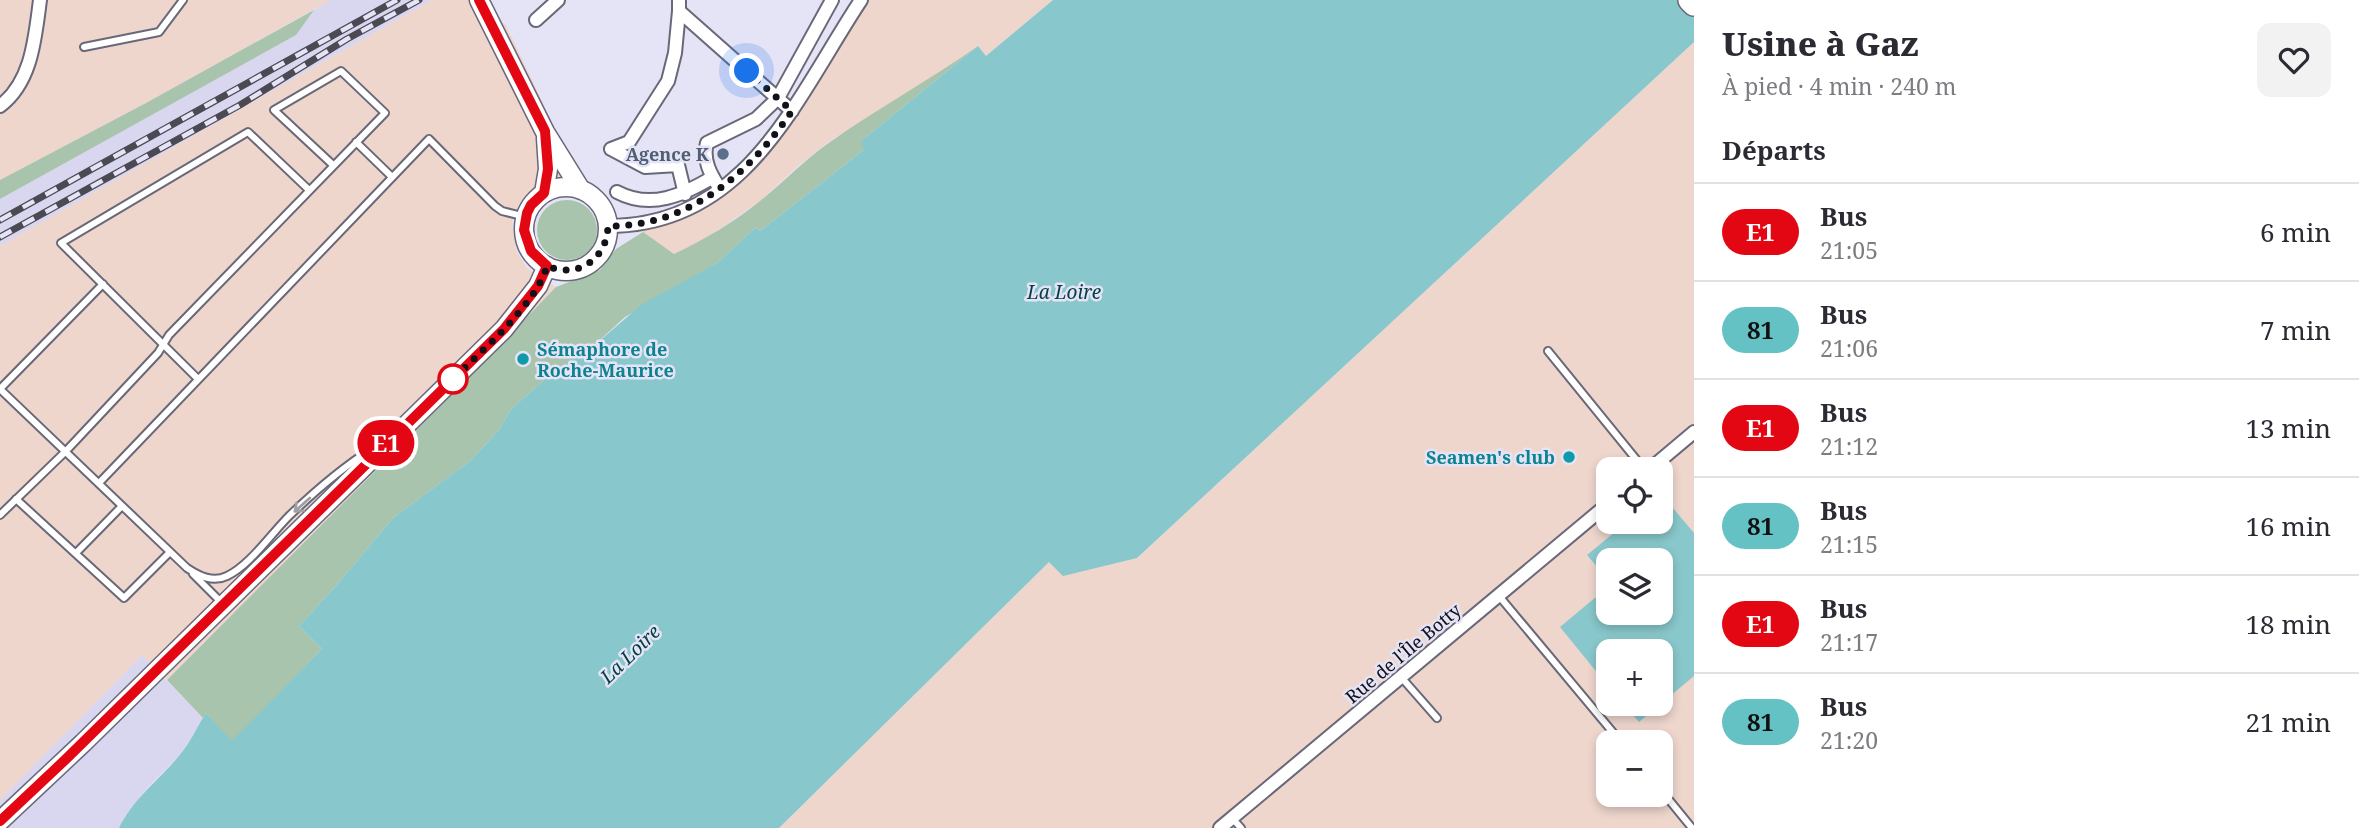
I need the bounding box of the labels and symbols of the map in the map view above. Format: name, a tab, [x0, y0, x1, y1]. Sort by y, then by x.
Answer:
your location	[729, 53, 764, 88]
place label: Agence K	[626, 142, 710, 166]
marker: Agence K	[715, 146, 731, 162]
water label: La Loire	[1026, 279, 1101, 305]
place label: Sémaphore de Roche-Maurice	[537, 337, 674, 382]
marker: Sémaphore de Roche-Maurice	[515, 351, 531, 367]
unlabelled marker	[438, 364, 468, 394]
line badge: E1	[354, 420, 418, 466]
place label: Seamen's club	[1426, 445, 1555, 469]
marker: Seamen's club	[1561, 449, 1577, 465]
one-way arrow	[294, 496, 312, 512]
street label: Rue de l'Île Botty	[1340, 597, 1466, 708]
water label: La Loire	[594, 619, 666, 690]

